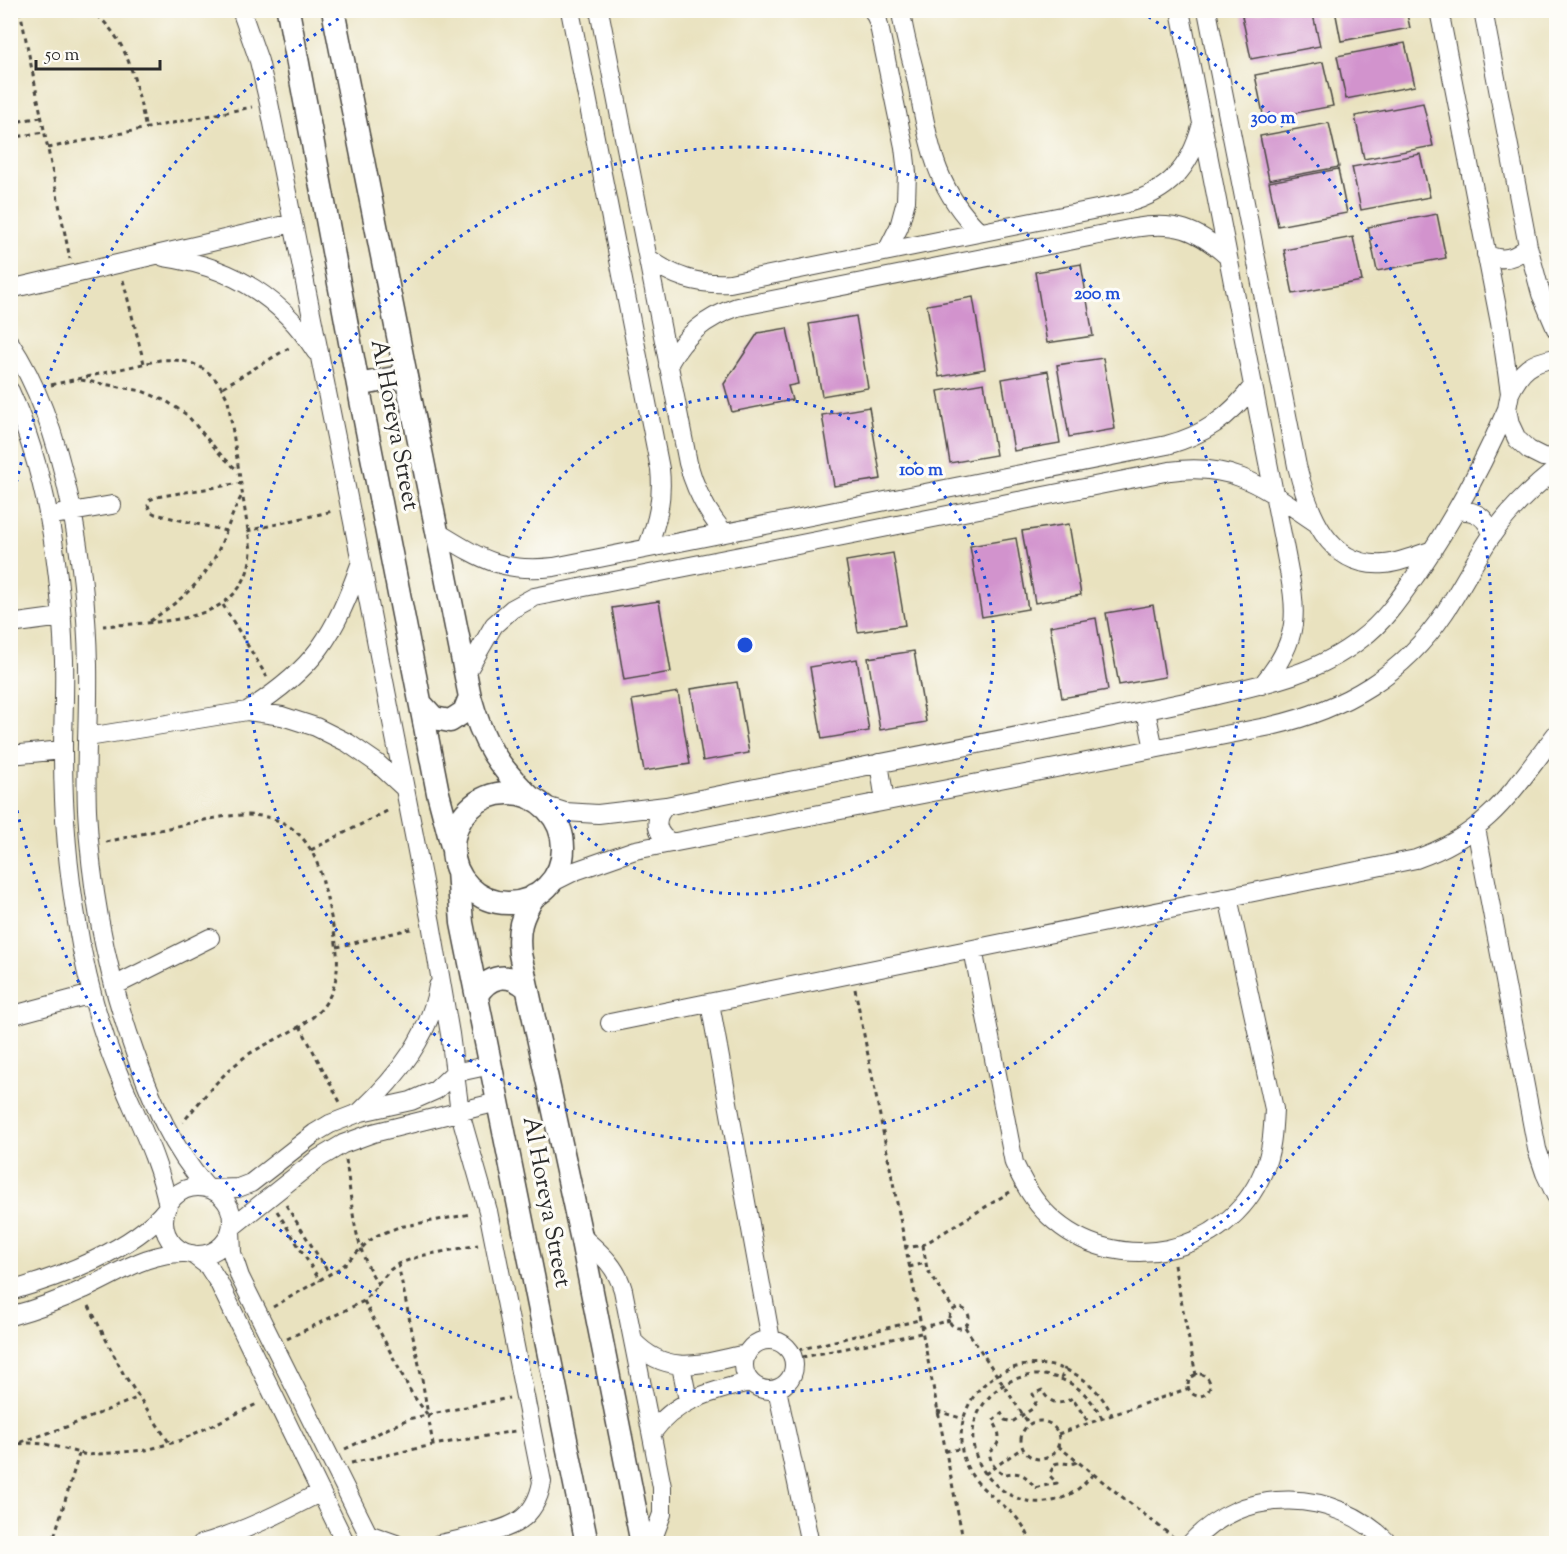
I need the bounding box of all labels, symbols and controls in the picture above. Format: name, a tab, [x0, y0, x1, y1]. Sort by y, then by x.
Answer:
scale bar	[36, 33, 160, 71]
text: 50 m	[44, 43, 80, 69]
text: 300 m	[1251, 106, 1296, 132]
text: 200 m	[1074, 282, 1120, 308]
street label: Al Horeya Street	[361, 337, 427, 513]
text: 100 m	[899, 458, 943, 484]
centre of rings	[735, 635, 755, 655]
street label: Al Horeya Street	[513, 1114, 579, 1290]

